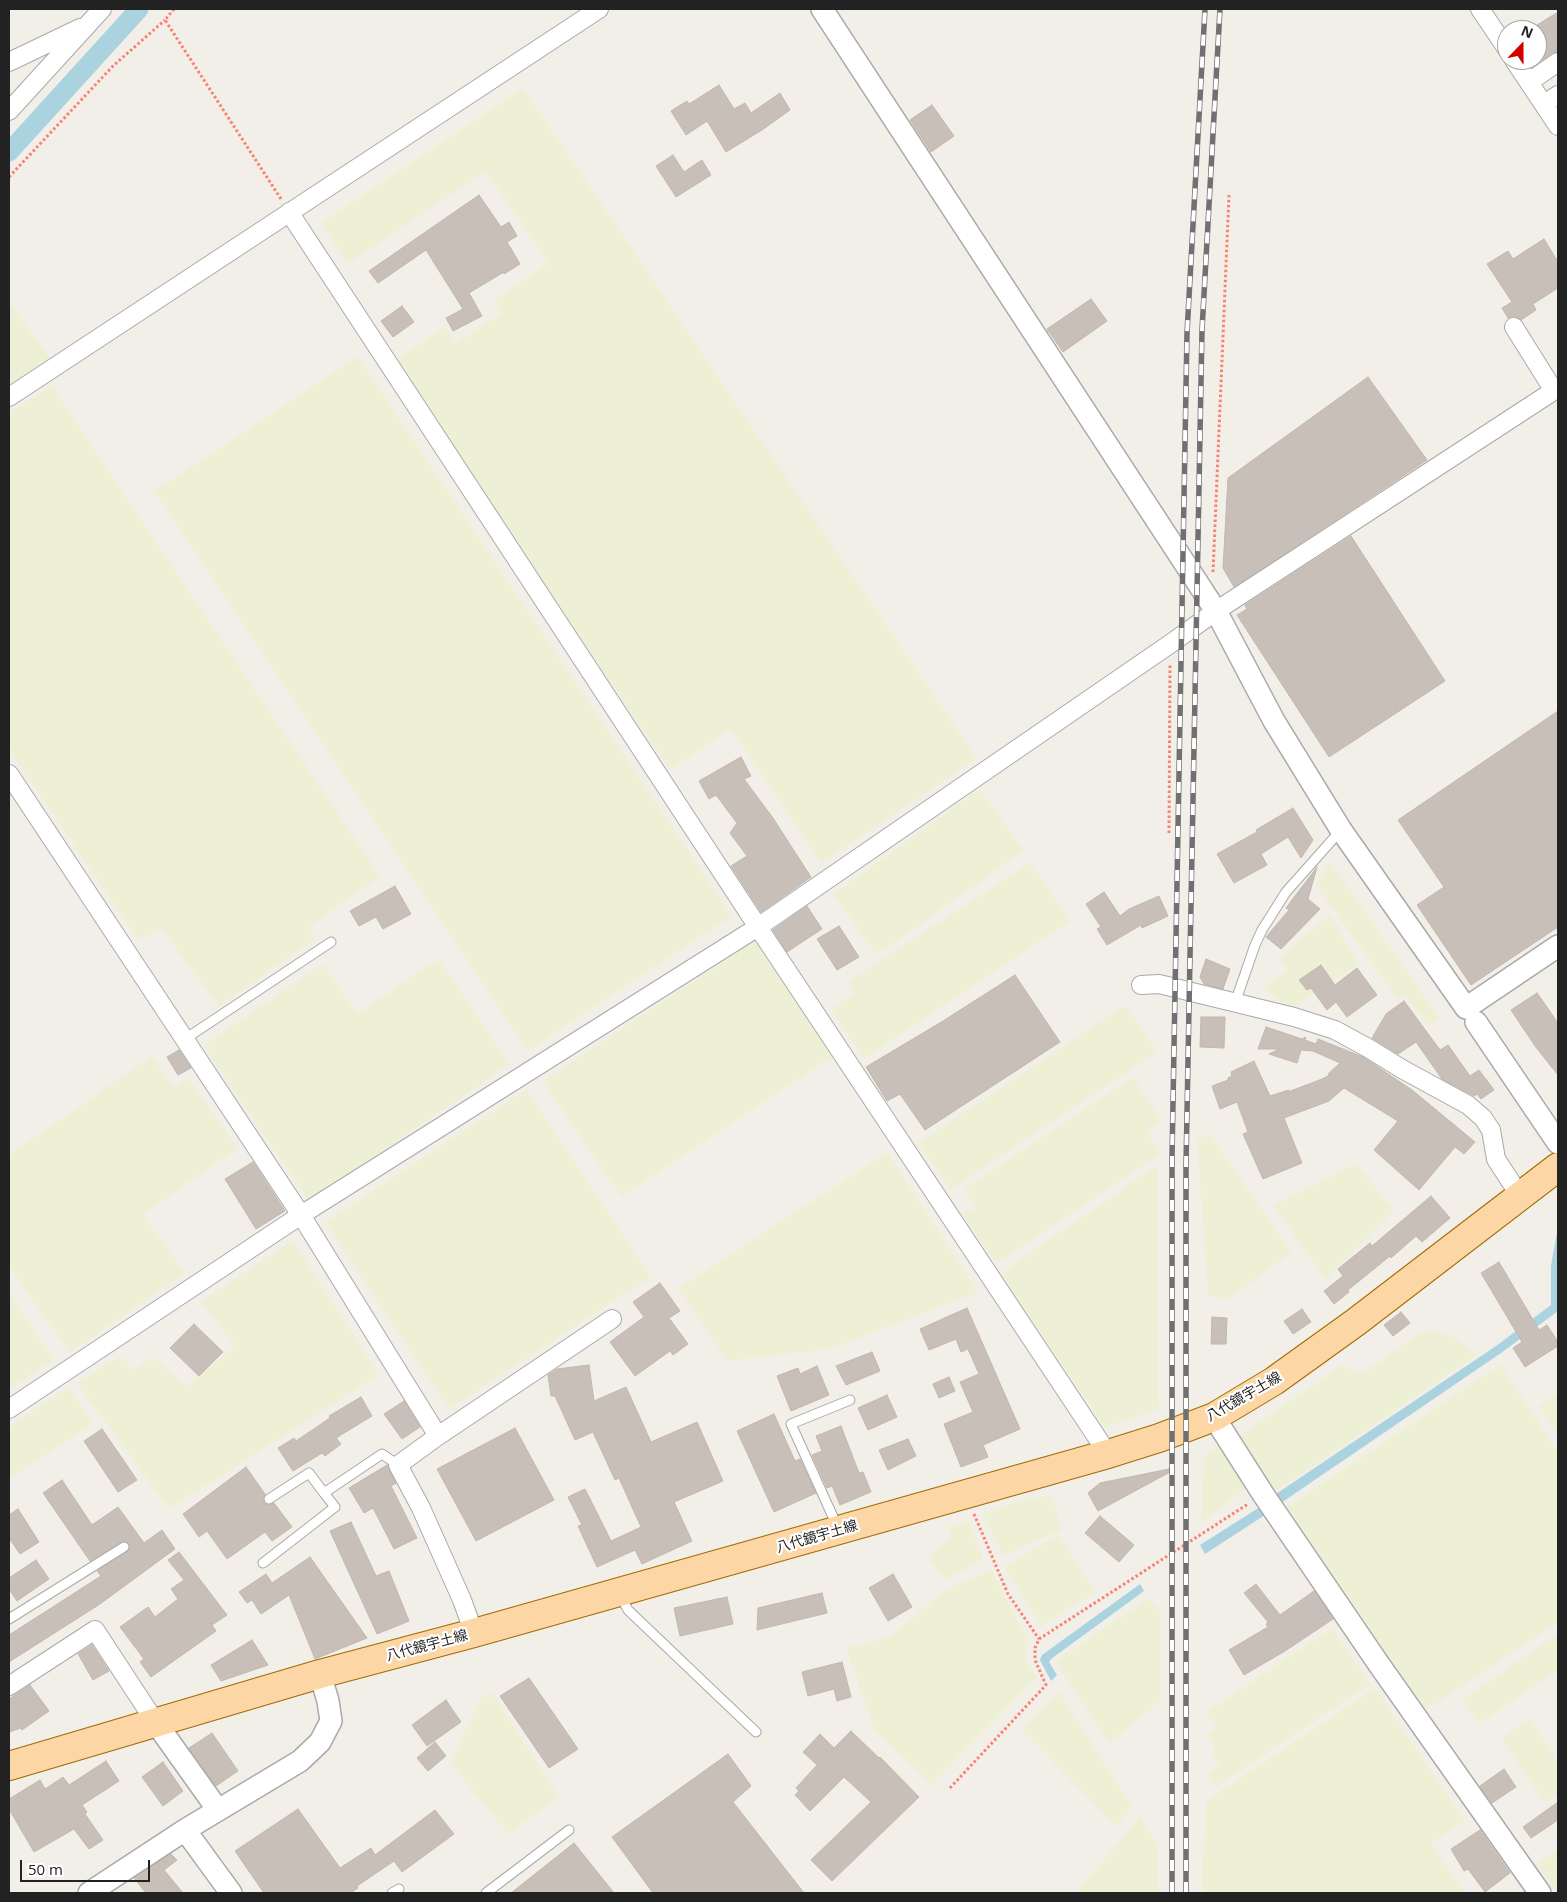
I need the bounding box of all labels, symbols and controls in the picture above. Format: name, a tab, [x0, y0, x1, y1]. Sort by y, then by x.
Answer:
north arrow	[1497, 20, 1547, 70]
text: N	[1519, 21, 1536, 42]
street label: 八代鏡宇土線	[1203, 1369, 1285, 1425]
street label: 八代鏡宇土線	[774, 1517, 860, 1557]
street label: 八代鏡宇土線	[384, 1627, 470, 1665]
scale bar	[22, 1850, 152, 1882]
text: 50 m	[28, 1859, 63, 1879]

